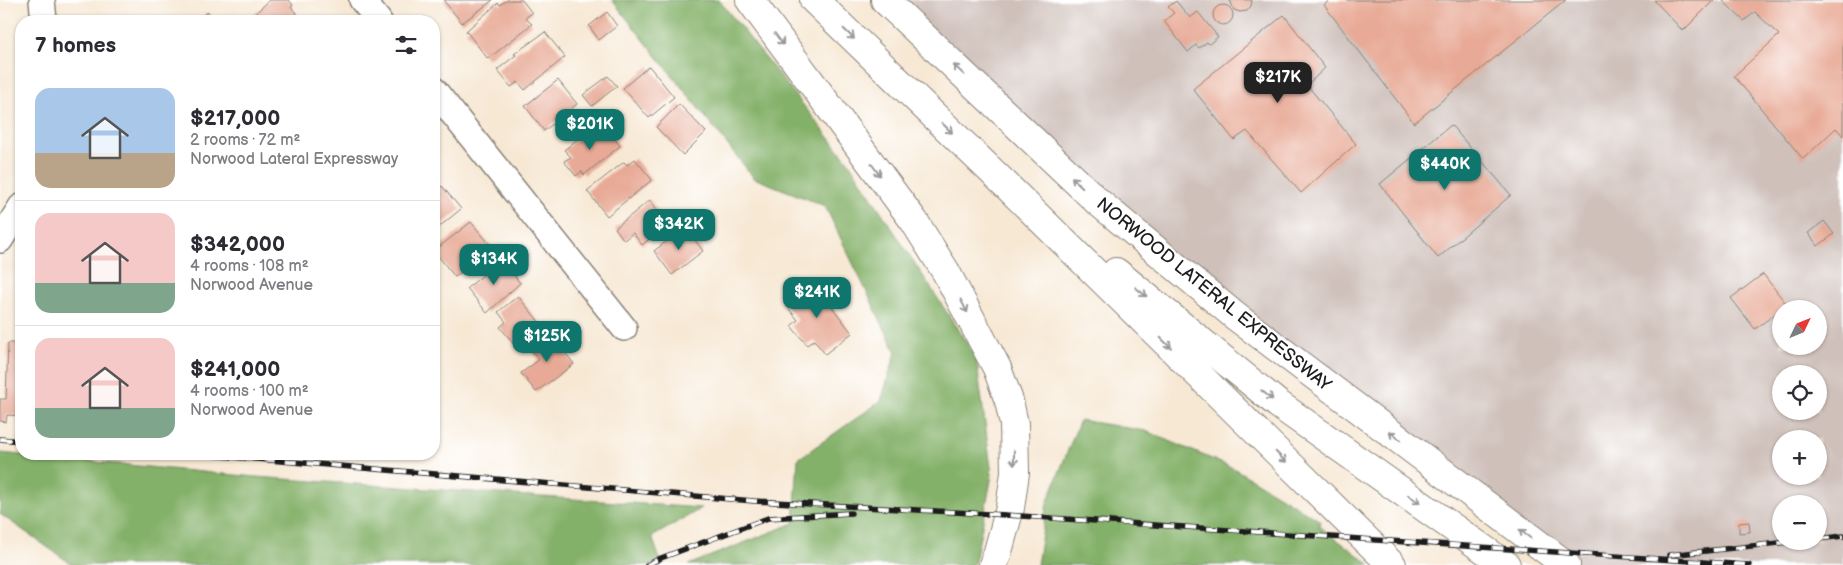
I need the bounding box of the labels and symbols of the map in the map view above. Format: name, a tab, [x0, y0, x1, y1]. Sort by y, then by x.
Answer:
one-way arrow	[843, 28, 855, 40]
one-way arrow	[774, 32, 785, 45]
pin: $217K	[1243, 62, 1313, 104]
one-way arrow	[952, 64, 965, 76]
pin: $201K	[555, 108, 625, 151]
one-way arrow	[941, 122, 953, 134]
pin: $440K	[1410, 148, 1480, 191]
one-way arrow	[871, 163, 881, 177]
one-way arrow	[1070, 176, 1083, 188]
street label: NORWOOD LATERAL EXPRESSWAY	[1092, 193, 1336, 396]
pin: $342K	[644, 208, 714, 251]
pin: $134K	[459, 244, 529, 286]
pin: $241K	[782, 276, 852, 319]
one-way arrow	[1134, 287, 1147, 298]
one-way arrow	[960, 298, 969, 313]
north arrow	[1772, 300, 1828, 355]
pin: $125K	[512, 320, 582, 363]
one-way arrow	[1160, 337, 1172, 349]
one-way arrow	[1260, 390, 1273, 401]
one-way arrow	[1388, 431, 1402, 441]
one-way arrow	[1010, 449, 1019, 465]
one-way arrow	[1275, 451, 1287, 464]
one-way arrow	[1407, 493, 1420, 504]
one-way arrow	[1518, 529, 1532, 539]

